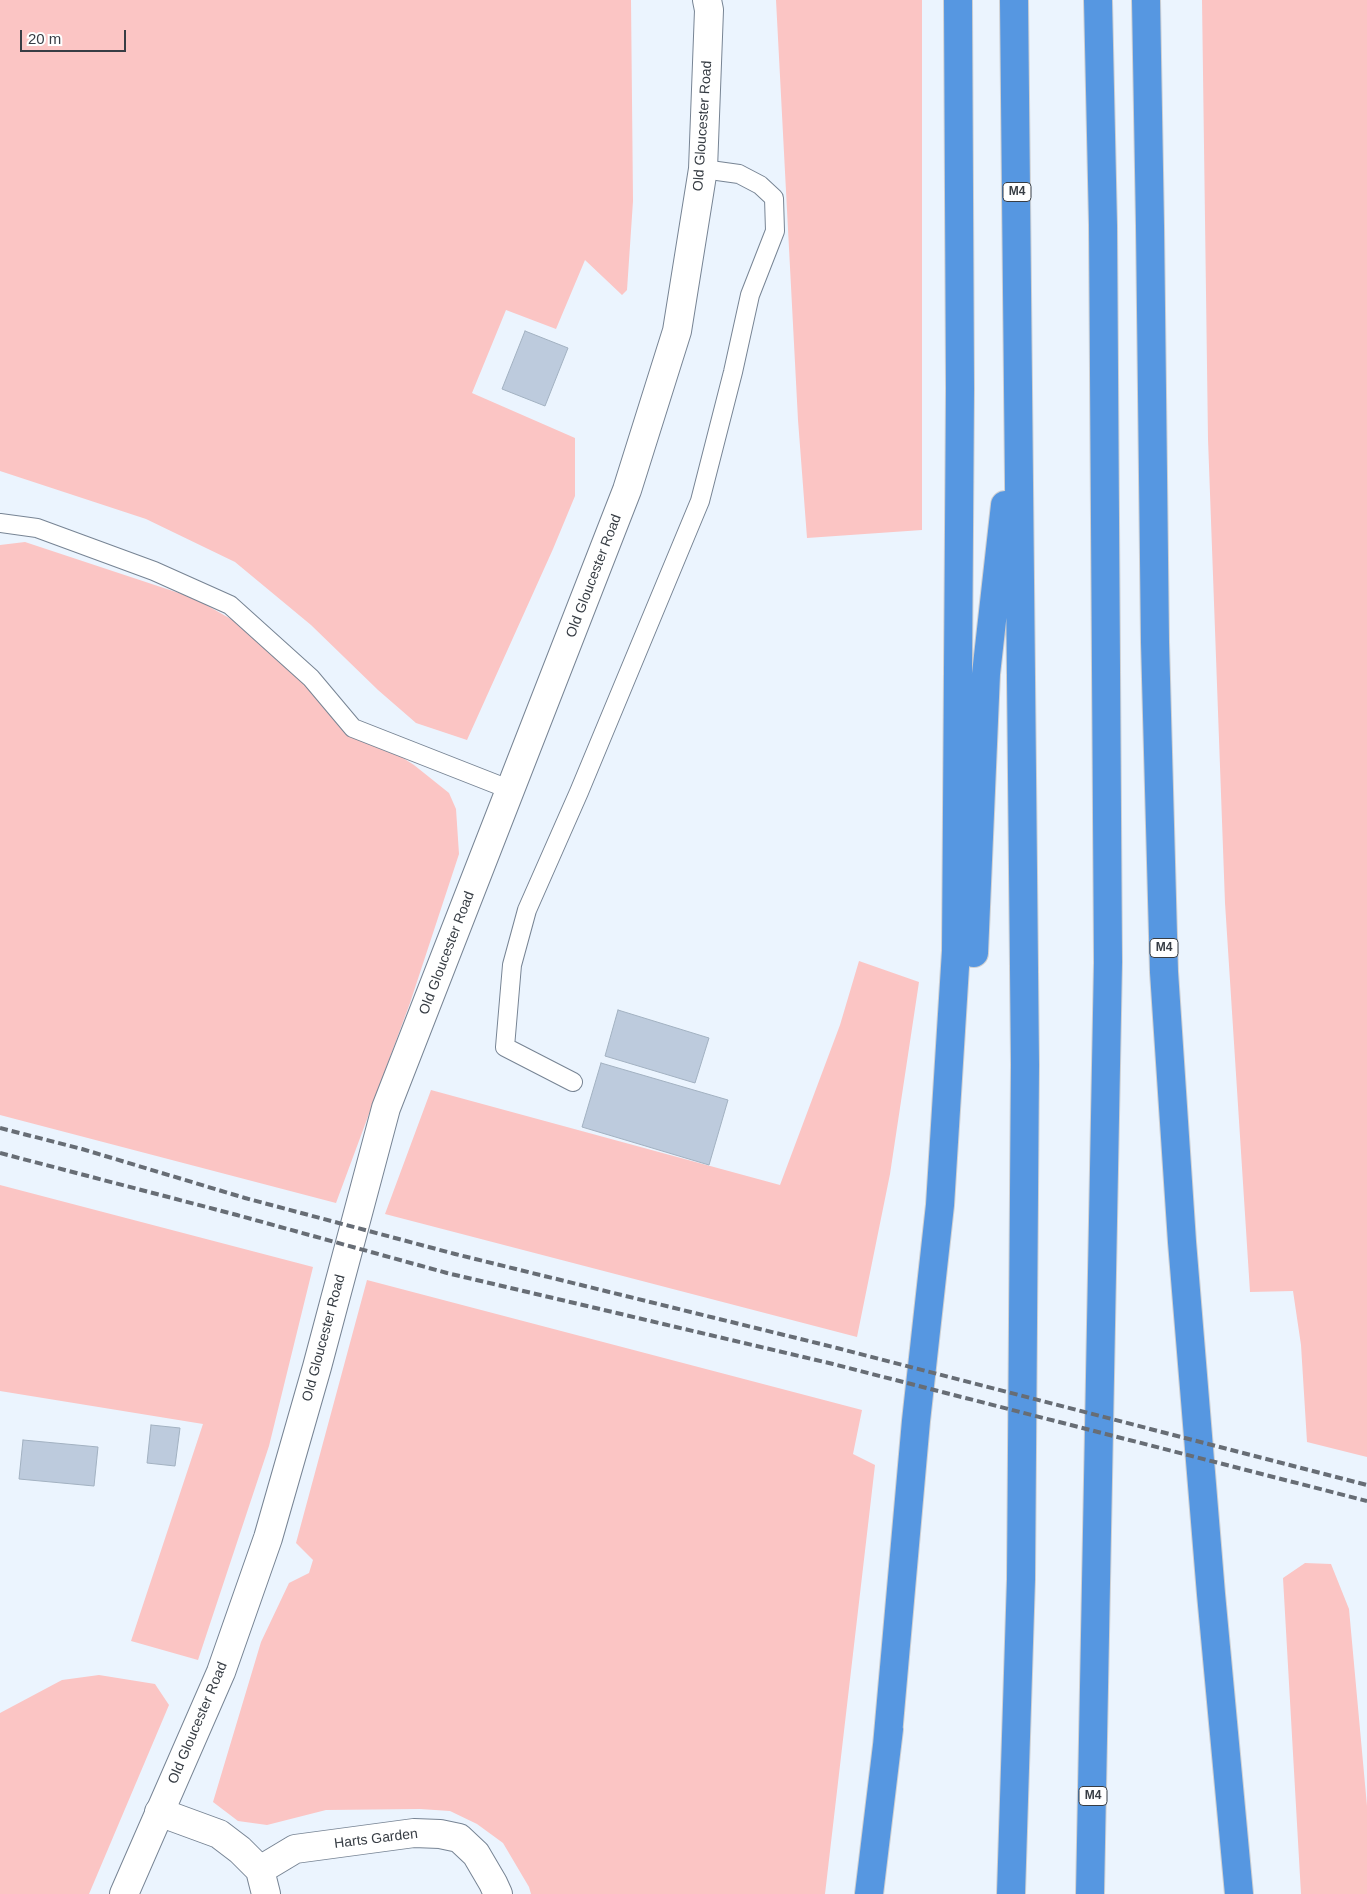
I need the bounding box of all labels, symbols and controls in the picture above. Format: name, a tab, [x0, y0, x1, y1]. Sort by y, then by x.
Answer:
scale bar	[22, 20, 129, 52]
text: 20 m	[28, 30, 61, 47]
street label: Old Gloucester Road	[690, 60, 716, 192]
road number: M4	[1003, 182, 1031, 202]
street label: Old Gloucester Road	[563, 512, 625, 640]
street label: Old Gloucester Road	[416, 889, 478, 1017]
road number: M4	[1150, 938, 1178, 958]
street label: Old Gloucester Road	[299, 1273, 349, 1403]
street label: Old Gloucester Road	[165, 1660, 231, 1786]
road number: M4	[1079, 1786, 1107, 1805]
street label: Harts Garden	[333, 1826, 419, 1852]

